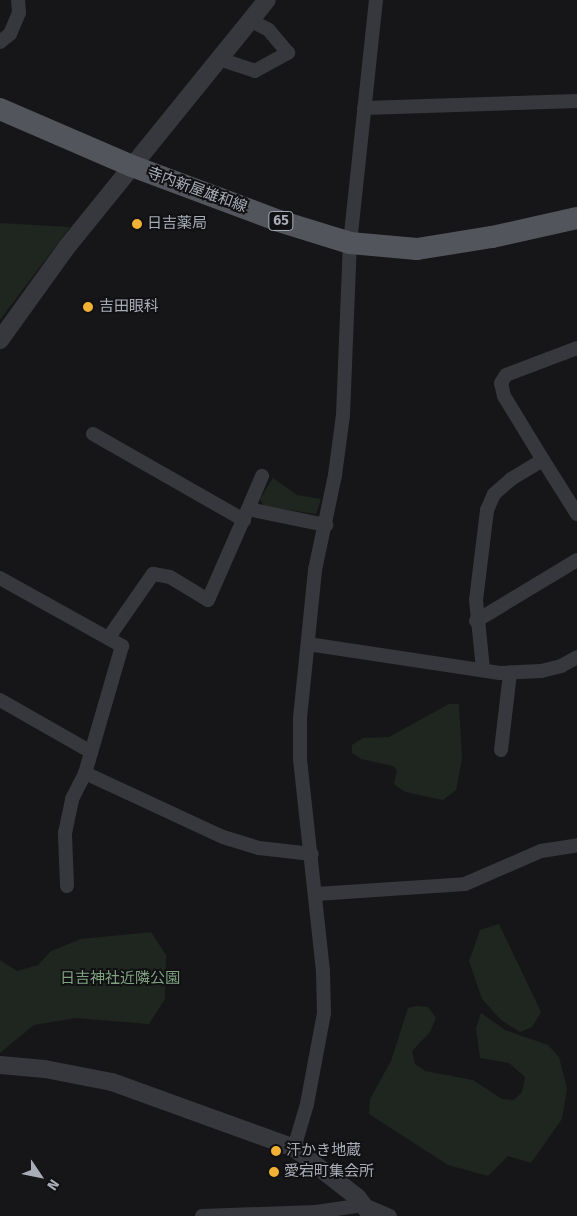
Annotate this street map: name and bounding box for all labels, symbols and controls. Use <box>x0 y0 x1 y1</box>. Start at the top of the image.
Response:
street label: 寺内新屋雄和線 <box>145 164 249 216</box>
road number: 65 <box>267 210 295 232</box>
place label: 日吉薬局 <box>147 215 207 233</box>
marker: 日吉薬局 <box>131 218 143 230</box>
place label: 吉田眼科 <box>99 298 159 316</box>
marker: 吉田眼科 <box>81 300 95 314</box>
park label: 日吉神社近隣公園 <box>60 970 180 988</box>
place label: 汗かき地蔵 <box>286 1142 361 1160</box>
marker: 汗かき地蔵 <box>270 1145 282 1157</box>
north arrow <box>15 1151 65 1201</box>
place label: 愛宕町集会所 <box>284 1163 374 1181</box>
marker: 愛宕町集会所 <box>268 1166 280 1178</box>
text: N <box>43 1176 63 1193</box>

